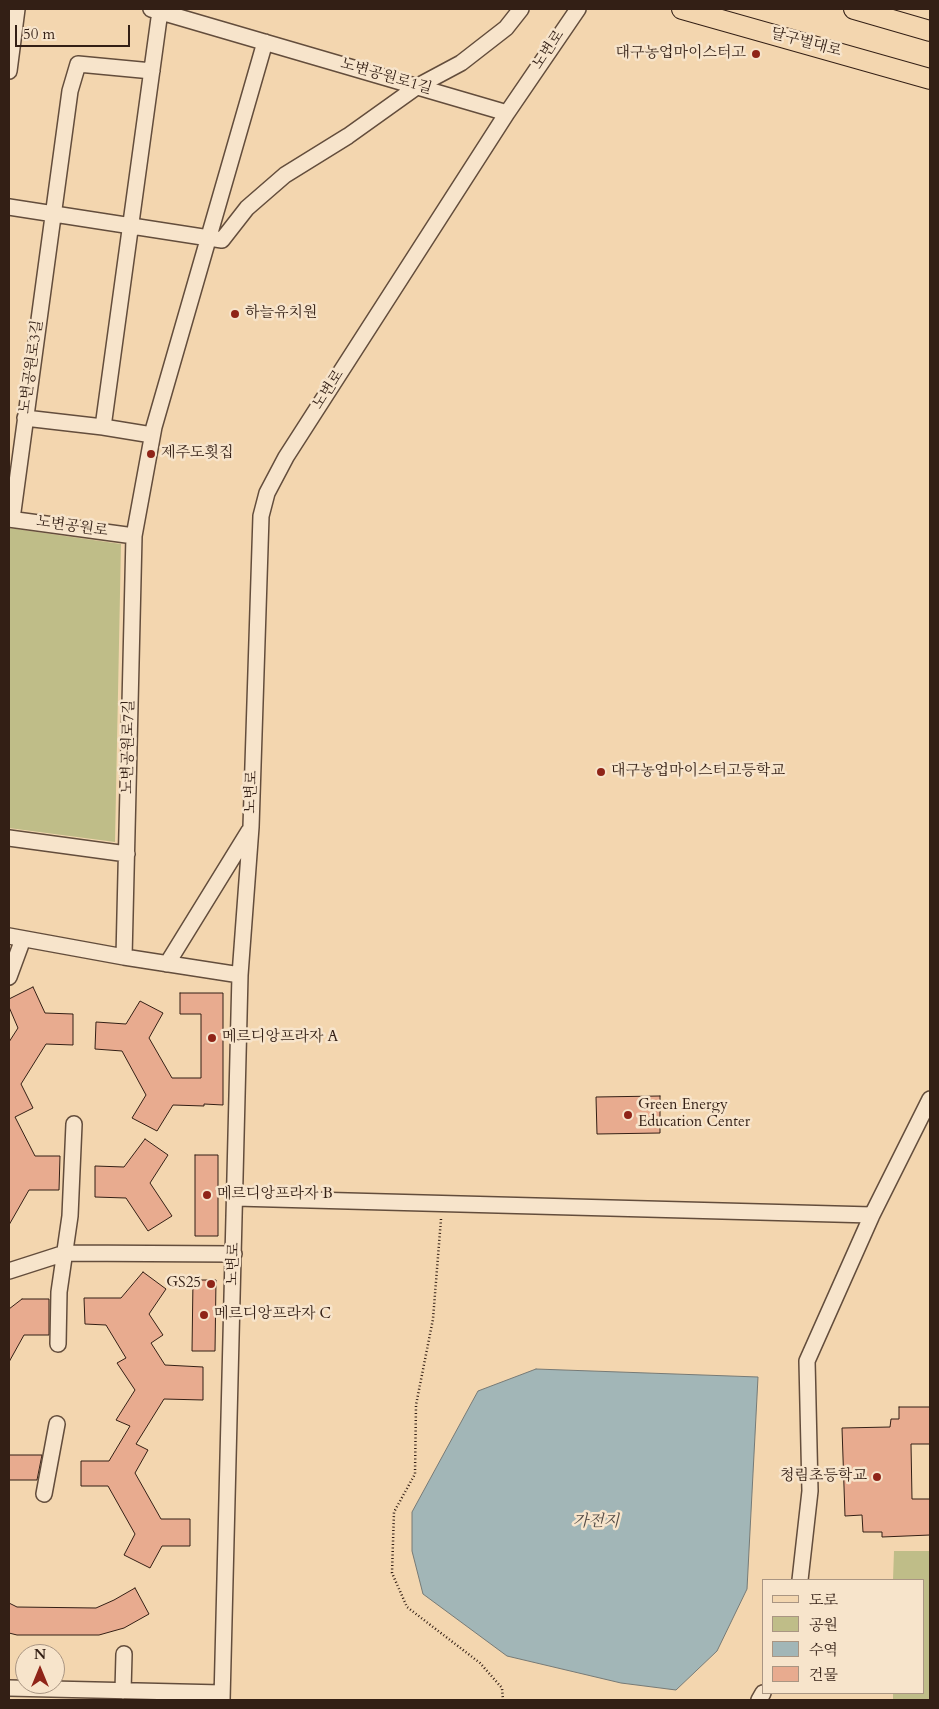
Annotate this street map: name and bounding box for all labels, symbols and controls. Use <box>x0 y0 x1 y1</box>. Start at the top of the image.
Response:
scale bar <box>18 15 132 47</box>
text: 50 m <box>23 24 55 44</box>
street label: 달구벌대로 <box>769 25 843 61</box>
street label: 노변로 <box>529 27 569 73</box>
place label: 대구농업마이스터고 <box>616 45 746 63</box>
marker: 대구농업마이스터고 <box>750 48 762 60</box>
street label: 노변공원로1길 <box>338 55 434 99</box>
place label: 하늘유치원 <box>245 305 317 323</box>
marker: 하늘유치원 <box>229 308 241 320</box>
street label: 노변공원로3길 <box>17 319 47 415</box>
street label: 노변로 <box>310 367 348 413</box>
place label: 제주도횟집 <box>161 445 233 463</box>
marker: 제주도횟집 <box>145 448 157 460</box>
street label: 노변공원로 <box>35 513 109 541</box>
street label: 노변공원로7길 <box>119 700 139 794</box>
place label: 대구농업마이스터고등학교 <box>611 763 785 781</box>
marker: 대구농업마이스터고등학교 <box>595 766 607 778</box>
street label: 노변로 <box>242 770 262 814</box>
place label: 메르디앙프라자 A <box>222 1029 338 1047</box>
marker: 메르디앙프라자 A <box>206 1032 218 1044</box>
place label: Green Energy Education Center <box>638 1097 750 1132</box>
marker: Green Energy Education Center <box>622 1109 634 1121</box>
place label: 메르디앙프라자 B <box>217 1186 333 1204</box>
marker: 메르디앙프라자 B <box>201 1189 213 1201</box>
street label: 노변로 <box>224 1242 244 1286</box>
place label: GS25 <box>166 1275 201 1293</box>
marker: GS25 <box>205 1278 217 1290</box>
place label: 메르디앙프라자 C <box>214 1306 331 1324</box>
marker: 메르디앙프라자 C <box>198 1309 210 1321</box>
place label: 청림초등학교 <box>780 1468 867 1486</box>
marker: 청림초등학교 <box>871 1471 883 1483</box>
water label: 가전지 <box>573 1512 619 1532</box>
legend <box>762 1579 924 1694</box>
text: 도로 <box>809 1590 838 1610</box>
text: 공원 <box>809 1615 838 1635</box>
text: 수역 <box>809 1640 838 1660</box>
north arrow <box>15 1644 65 1694</box>
text: N <box>34 1645 46 1664</box>
text: 건물 <box>809 1665 838 1685</box>

